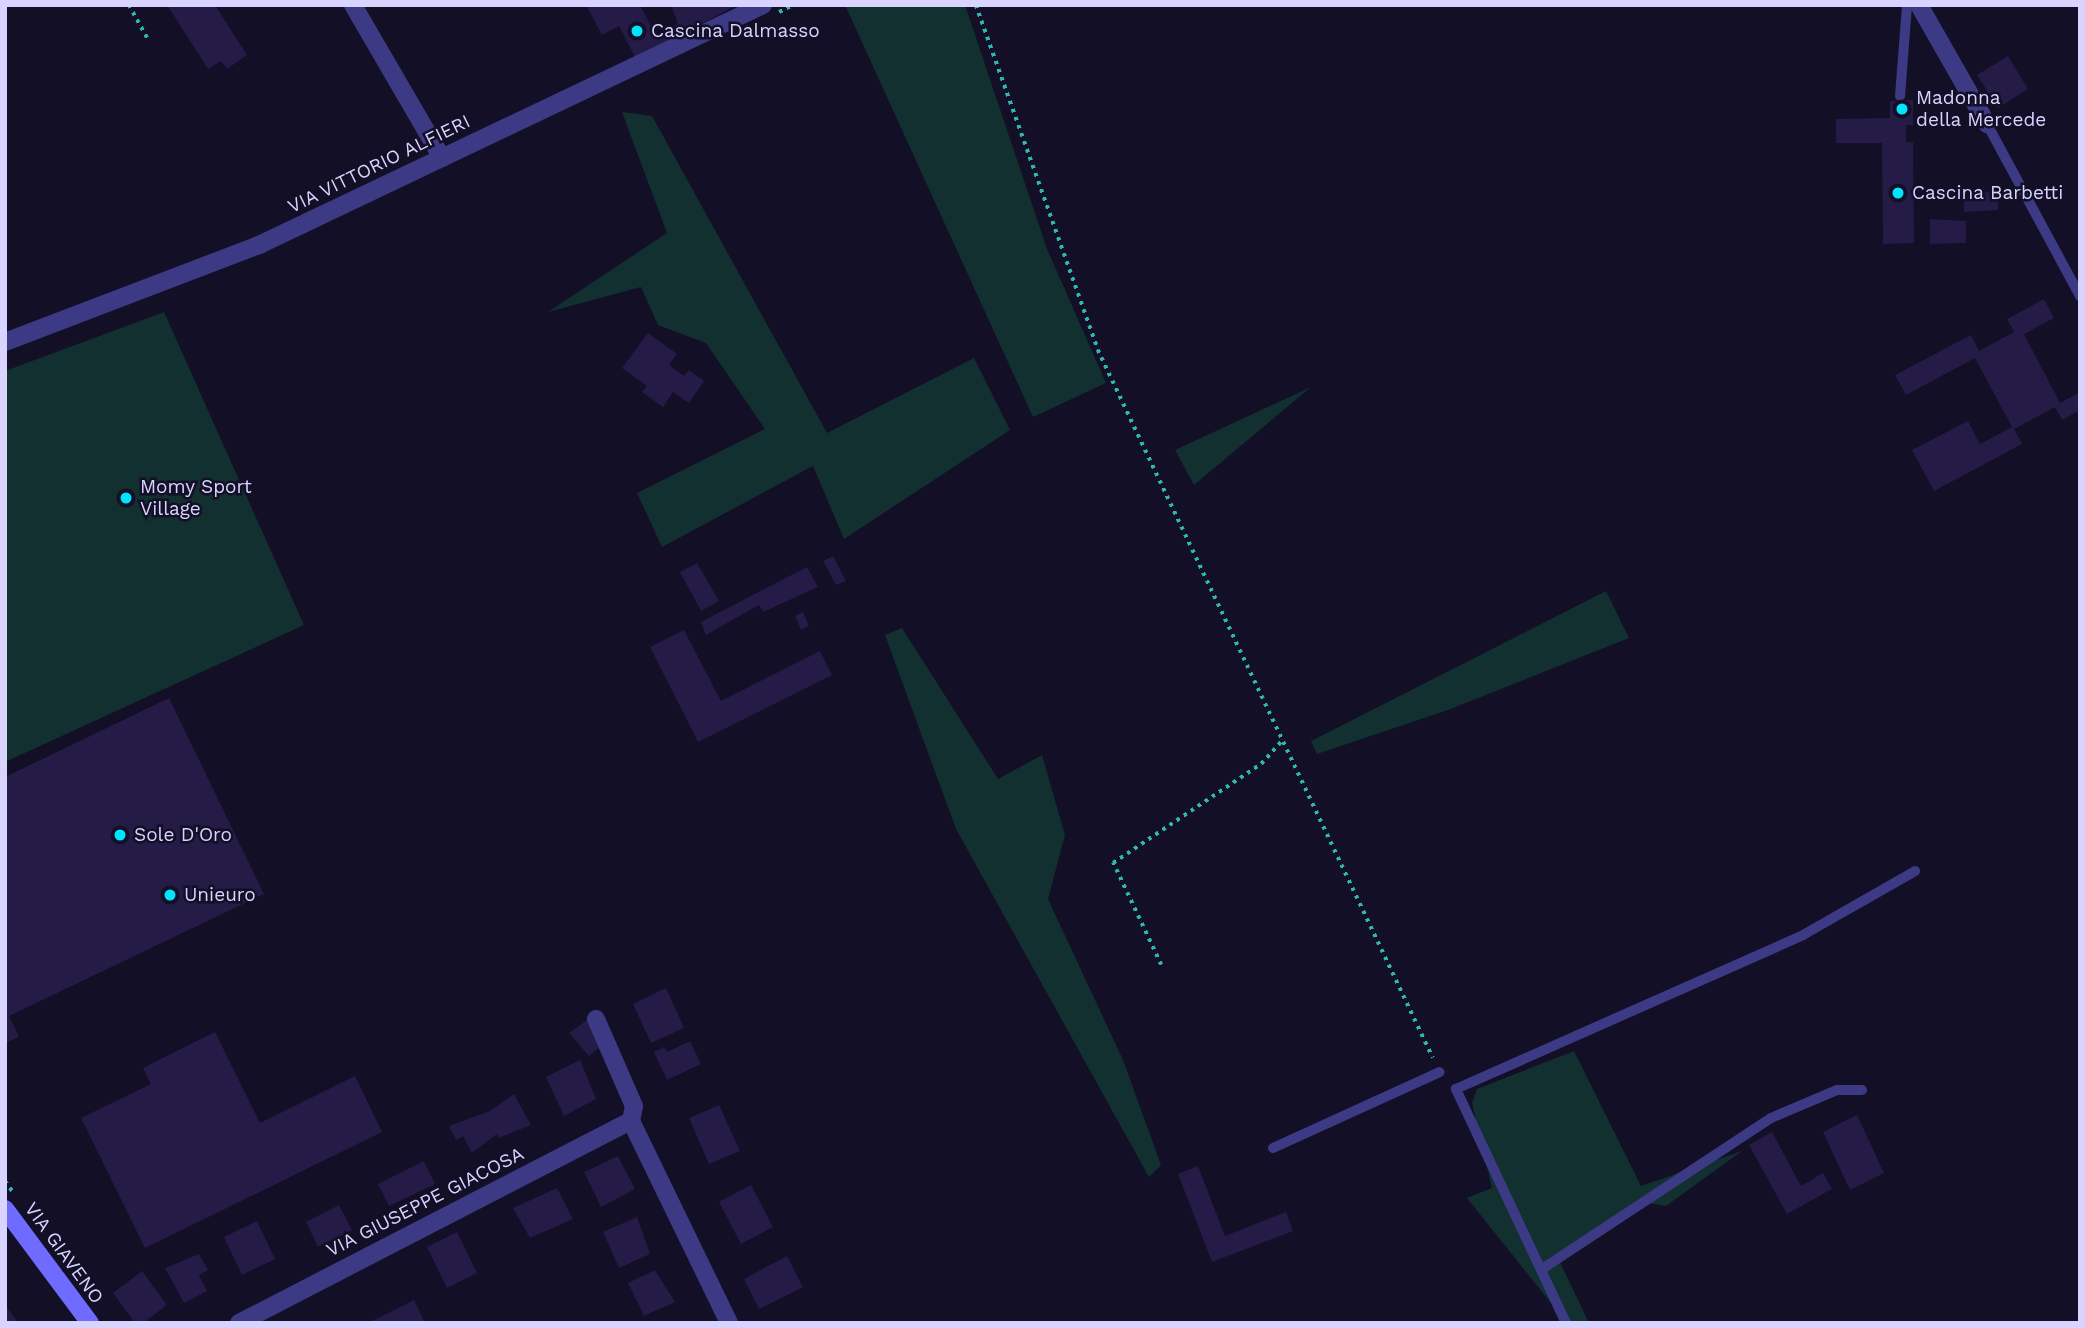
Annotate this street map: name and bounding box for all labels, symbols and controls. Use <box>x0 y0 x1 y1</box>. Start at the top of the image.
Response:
place label: Cascina Dalmasso <box>651 20 820 42</box>
marker: Cascina Dalmasso <box>629 23 645 39</box>
place label: Madonna della Mercede <box>1916 87 2047 131</box>
marker: Madonna della Mercede <box>1894 101 1910 117</box>
street label: VIA VITTORIO ALFIERI <box>283 109 475 219</box>
place label: Cascina Barbetti <box>1912 182 2064 204</box>
marker: Cascina Barbetti <box>1890 185 1906 201</box>
place label: Momy Sport Village <box>140 476 252 520</box>
marker: Momy Sport Village <box>118 490 134 506</box>
place label: Sole D'Oro <box>134 824 232 846</box>
marker: Sole D'Oro <box>112 827 128 843</box>
place label: Unieuro <box>184 884 256 906</box>
marker: Unieuro <box>162 887 178 903</box>
street label: VIA GIUSEPPE GIACOSA <box>322 1142 528 1262</box>
street label: VIA GIAVENO <box>19 1198 109 1308</box>

